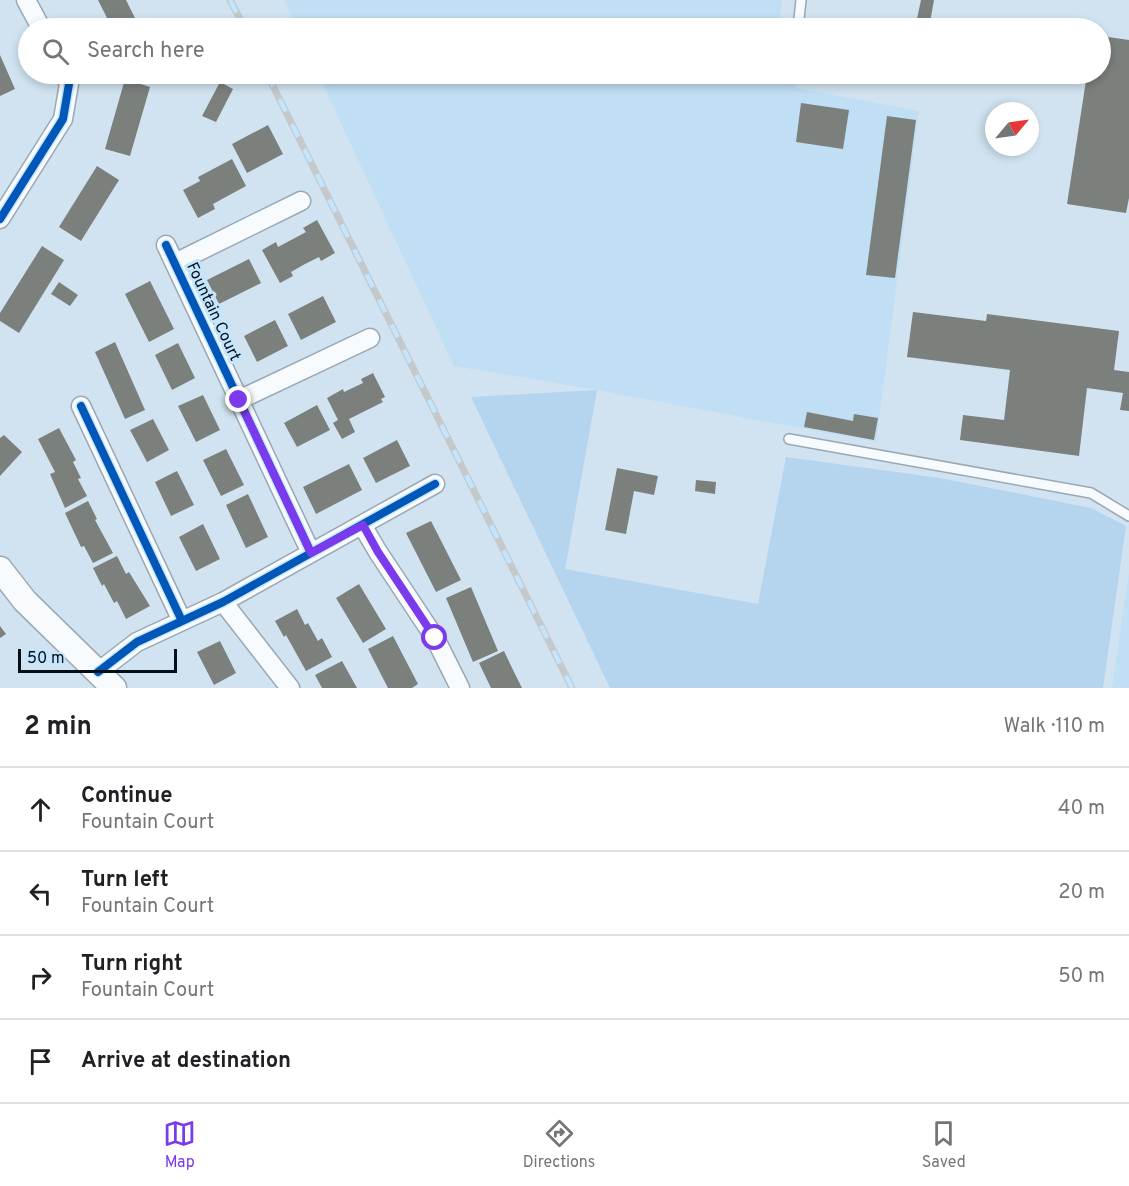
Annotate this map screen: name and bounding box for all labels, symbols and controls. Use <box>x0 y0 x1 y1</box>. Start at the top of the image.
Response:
search box <box>18 18 1111 84</box>
icon: search <box>39 35 72 68</box>
text: Search here <box>87 38 205 65</box>
north arrow <box>985 102 1039 156</box>
street label: Fountain Court <box>181 259 245 365</box>
route end <box>225 386 251 412</box>
route start <box>421 624 447 650</box>
scale bar <box>18 646 177 674</box>
text: 50 m <box>27 649 65 669</box>
text: 2 min <box>24 711 92 744</box>
text: Walk · 110 m <box>1004 714 1105 740</box>
text: Continue <box>81 783 172 810</box>
icon: ahead <box>24 793 57 826</box>
text: 40 m <box>1058 796 1105 822</box>
text: Fountain Court <box>81 810 214 836</box>
text: Turn left <box>81 867 169 894</box>
icon: left <box>24 877 57 910</box>
text: 20 m <box>1058 880 1105 906</box>
text: Fountain Court <box>81 894 214 920</box>
text: Turn right <box>81 951 183 978</box>
icon: right <box>24 961 57 994</box>
text: 50 m <box>1058 964 1105 990</box>
text: Fountain Court <box>81 978 214 1004</box>
icon: arrive <box>24 1045 57 1078</box>
text: Arrive at destination <box>81 1048 291 1075</box>
tab: Map <box>163 1117 196 1173</box>
tab: Directions <box>523 1117 595 1173</box>
tab: Saved <box>922 1117 966 1173</box>

